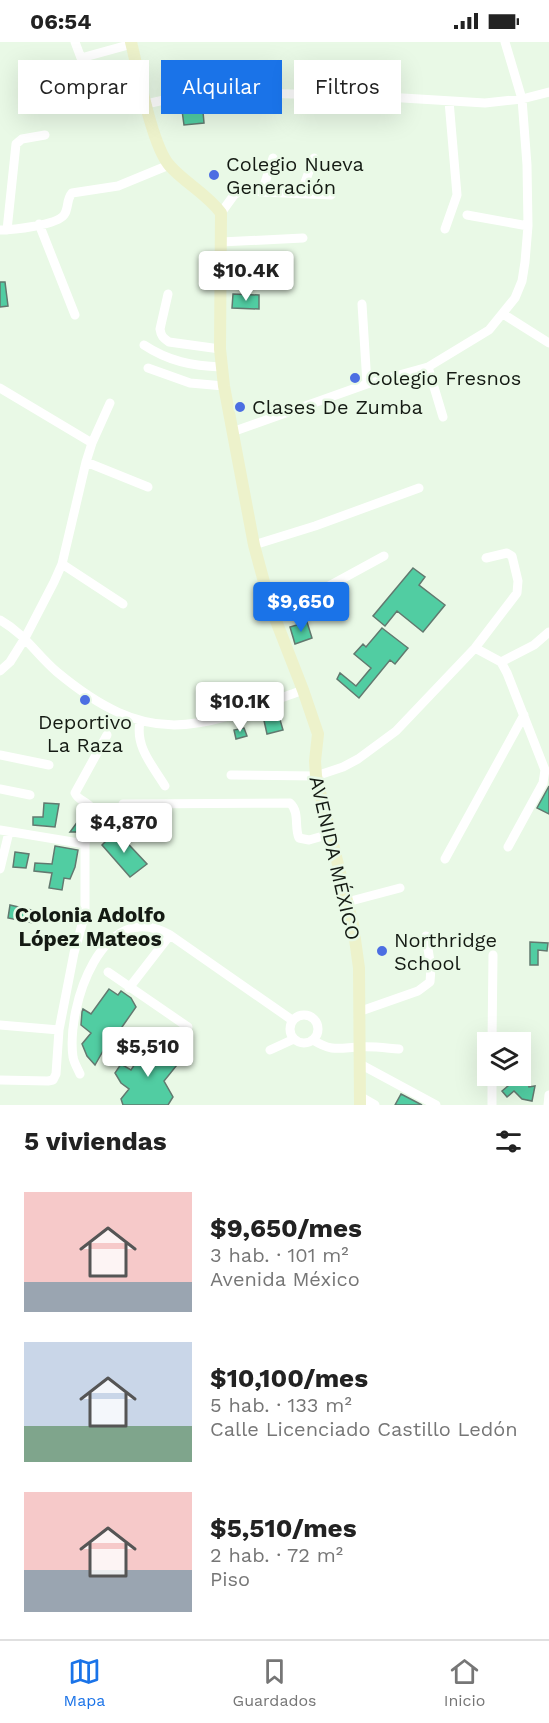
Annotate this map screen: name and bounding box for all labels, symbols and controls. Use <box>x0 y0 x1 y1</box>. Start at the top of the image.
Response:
text: 06:54 <box>30 9 91 34</box>
chip: Comprar <box>18 60 149 114</box>
chip: Alquilar <box>161 60 282 114</box>
chip: Filtros <box>294 60 401 114</box>
place label: Colegio Nueva Generación <box>226 152 364 199</box>
marker: Colegio Nueva Generación <box>207 168 221 182</box>
pin: $10.4K <box>197 251 295 302</box>
text: $10.4K <box>213 258 279 282</box>
place label: Colegio Fresnos <box>367 366 521 390</box>
marker: Colegio Fresnos <box>348 371 362 385</box>
place label: Clases De Zumba <box>252 395 423 419</box>
marker: Clases De Zumba <box>233 400 247 414</box>
pin: $9,650 <box>252 582 350 633</box>
text: $9,650 <box>267 589 335 613</box>
pin: $10.1K <box>191 682 289 733</box>
text: $10.1K <box>210 689 270 713</box>
marker: Deportivo La Raza <box>78 693 92 707</box>
place label: Deportivo La Raza <box>38 710 132 757</box>
street label: AVENIDA MÉXICO <box>304 773 366 943</box>
pin: $4,870 <box>75 803 173 854</box>
text: $4,870 <box>90 810 158 834</box>
district label: Colonia Adolfo López Mateos <box>15 902 165 951</box>
place label: Northridge School <box>394 928 497 975</box>
marker: Northridge School <box>375 944 389 958</box>
pin: $5,510 <box>99 1027 197 1078</box>
map controls <box>477 1032 531 1086</box>
button: layers <box>477 1032 531 1086</box>
text: $5,510 <box>116 1034 180 1058</box>
icon: filters <box>492 1125 525 1158</box>
text: 5 viviendas <box>24 1126 167 1156</box>
text: $9,650/mes <box>210 1213 362 1243</box>
icon: home <box>72 1216 144 1288</box>
text: 3 hab. · 101 m² <box>210 1243 349 1267</box>
text: Avenida México <box>210 1267 360 1291</box>
text: $10,100/mes <box>210 1363 368 1393</box>
icon: home <box>72 1366 144 1438</box>
text: 5 hab. · 133 m² <box>210 1393 352 1417</box>
text: Calle Licenciado Castillo Ledón <box>210 1417 518 1441</box>
text: $5,510/mes <box>210 1513 357 1543</box>
icon: home <box>72 1516 144 1588</box>
text: 2 hab. · 72 m² <box>210 1543 343 1567</box>
text: Piso <box>210 1567 250 1591</box>
tab: Mapa <box>64 1655 105 1710</box>
tab: Guardados <box>233 1655 317 1710</box>
tab: Inicio <box>444 1655 485 1710</box>

